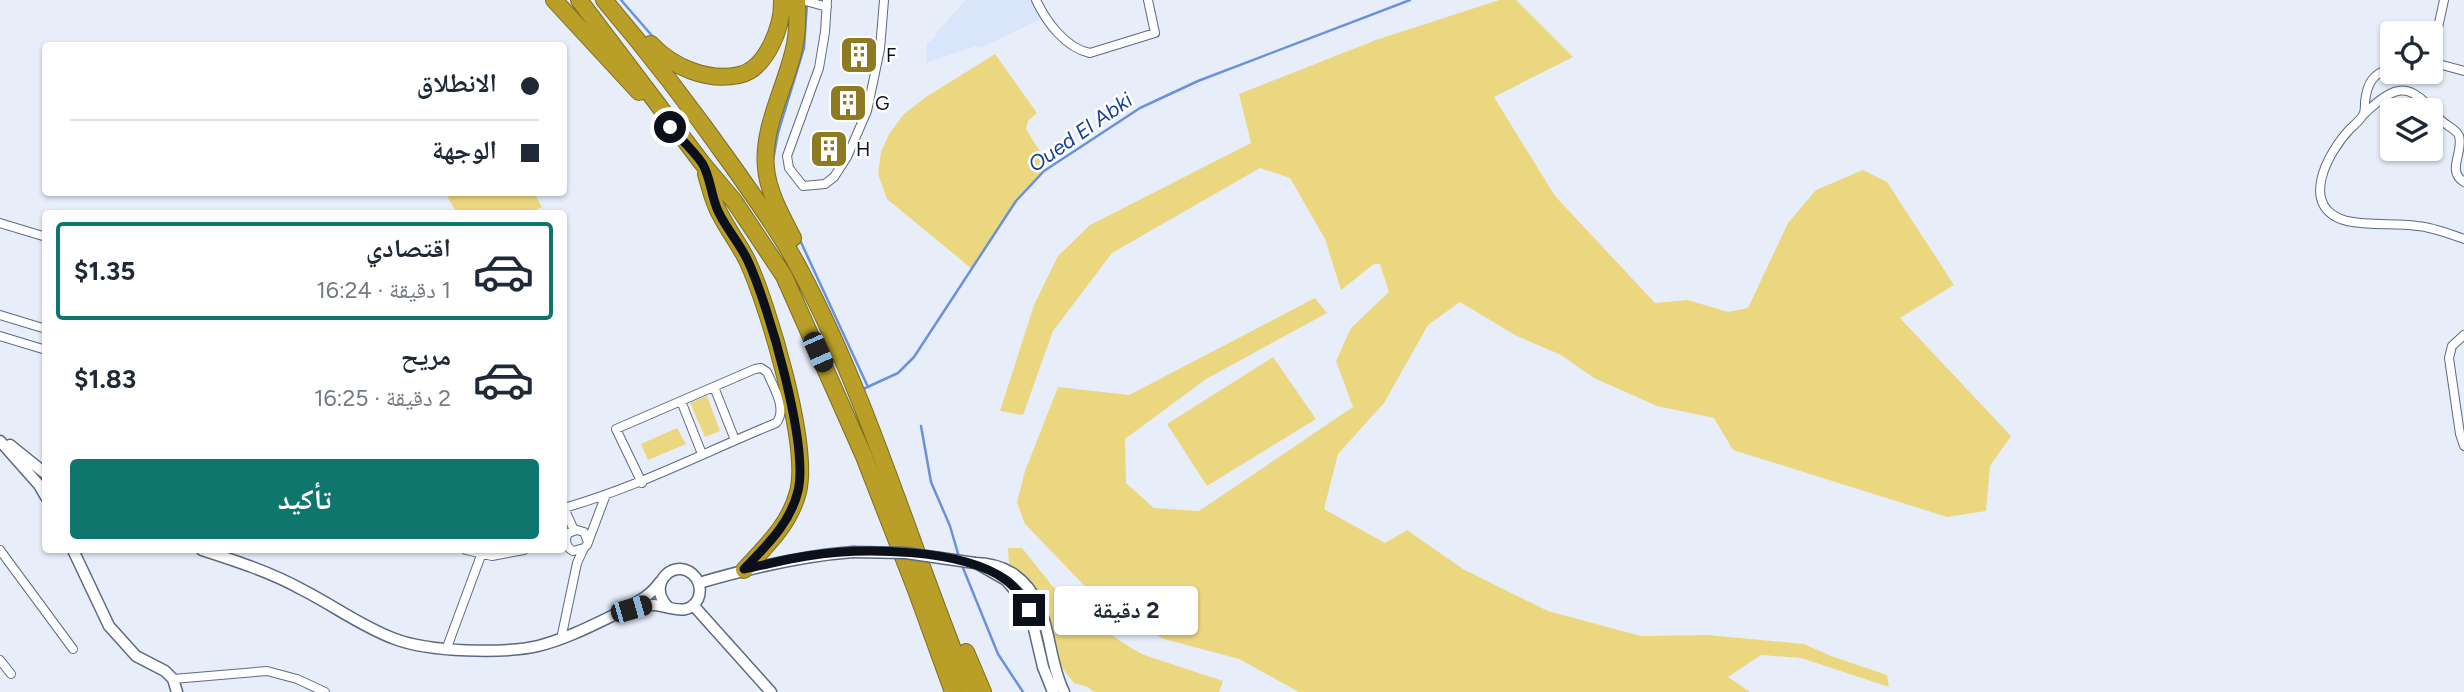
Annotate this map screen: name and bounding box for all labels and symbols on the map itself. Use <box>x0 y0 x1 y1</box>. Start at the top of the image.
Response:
building icon: F <box>838 34 880 76</box>
place label: F <box>886 44 896 67</box>
building icon: G <box>827 82 869 124</box>
water label: Oued El Abki <box>1023 87 1137 177</box>
place label: G <box>875 92 889 115</box>
route start <box>654 111 686 143</box>
building icon: H <box>808 128 850 170</box>
place label: H <box>856 138 870 161</box>
car <box>800 329 837 375</box>
callout: 2 دقيقة <box>1054 586 1197 634</box>
car <box>608 593 655 625</box>
route end <box>1013 594 1045 626</box>

